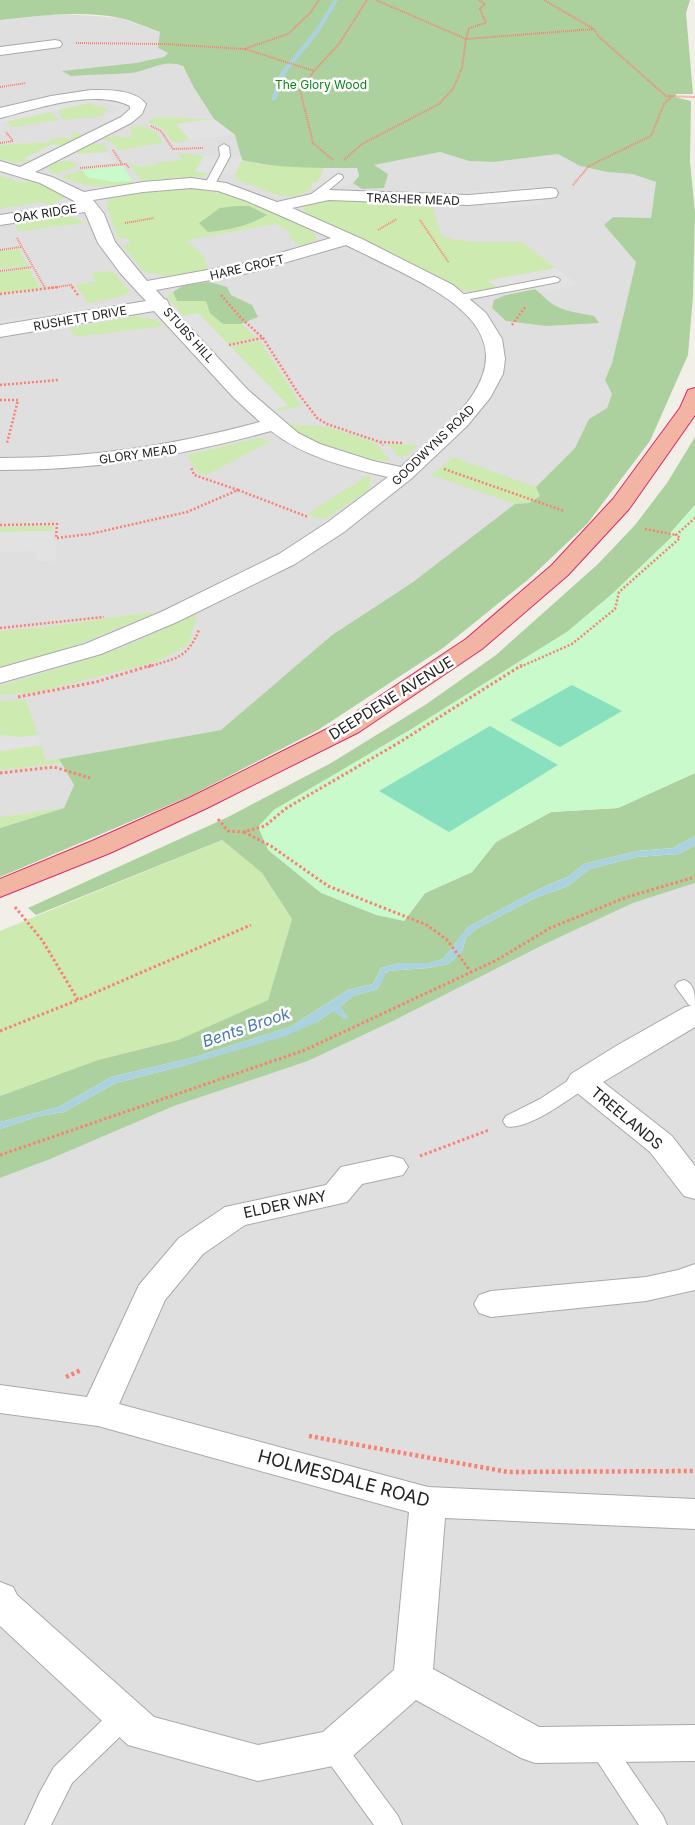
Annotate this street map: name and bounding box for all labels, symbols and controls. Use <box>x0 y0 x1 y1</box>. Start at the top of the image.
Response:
park label: The Glory Wood <box>275 77 367 92</box>
street label: TRASHER MEAD <box>366 190 460 208</box>
street label: OAK RIDGE <box>12 201 78 225</box>
street label: HARE CROFT <box>208 251 286 283</box>
street label: RUSHETT DRIVE <box>32 302 128 334</box>
street label: STUBS HILL <box>160 304 218 366</box>
street label: GOODWYNS ROAD <box>388 402 478 488</box>
street label: GLORY MEAD <box>98 441 178 467</box>
street label: DEEPDENE AVENUE <box>325 652 457 744</box>
water label: Bents Brook <box>200 1003 293 1051</box>
street label: TREELANDS <box>587 1082 667 1154</box>
street label: ELDER WAY <box>242 1186 328 1222</box>
street label: HOLMESDALE ROAD <box>256 1445 432 1511</box>

